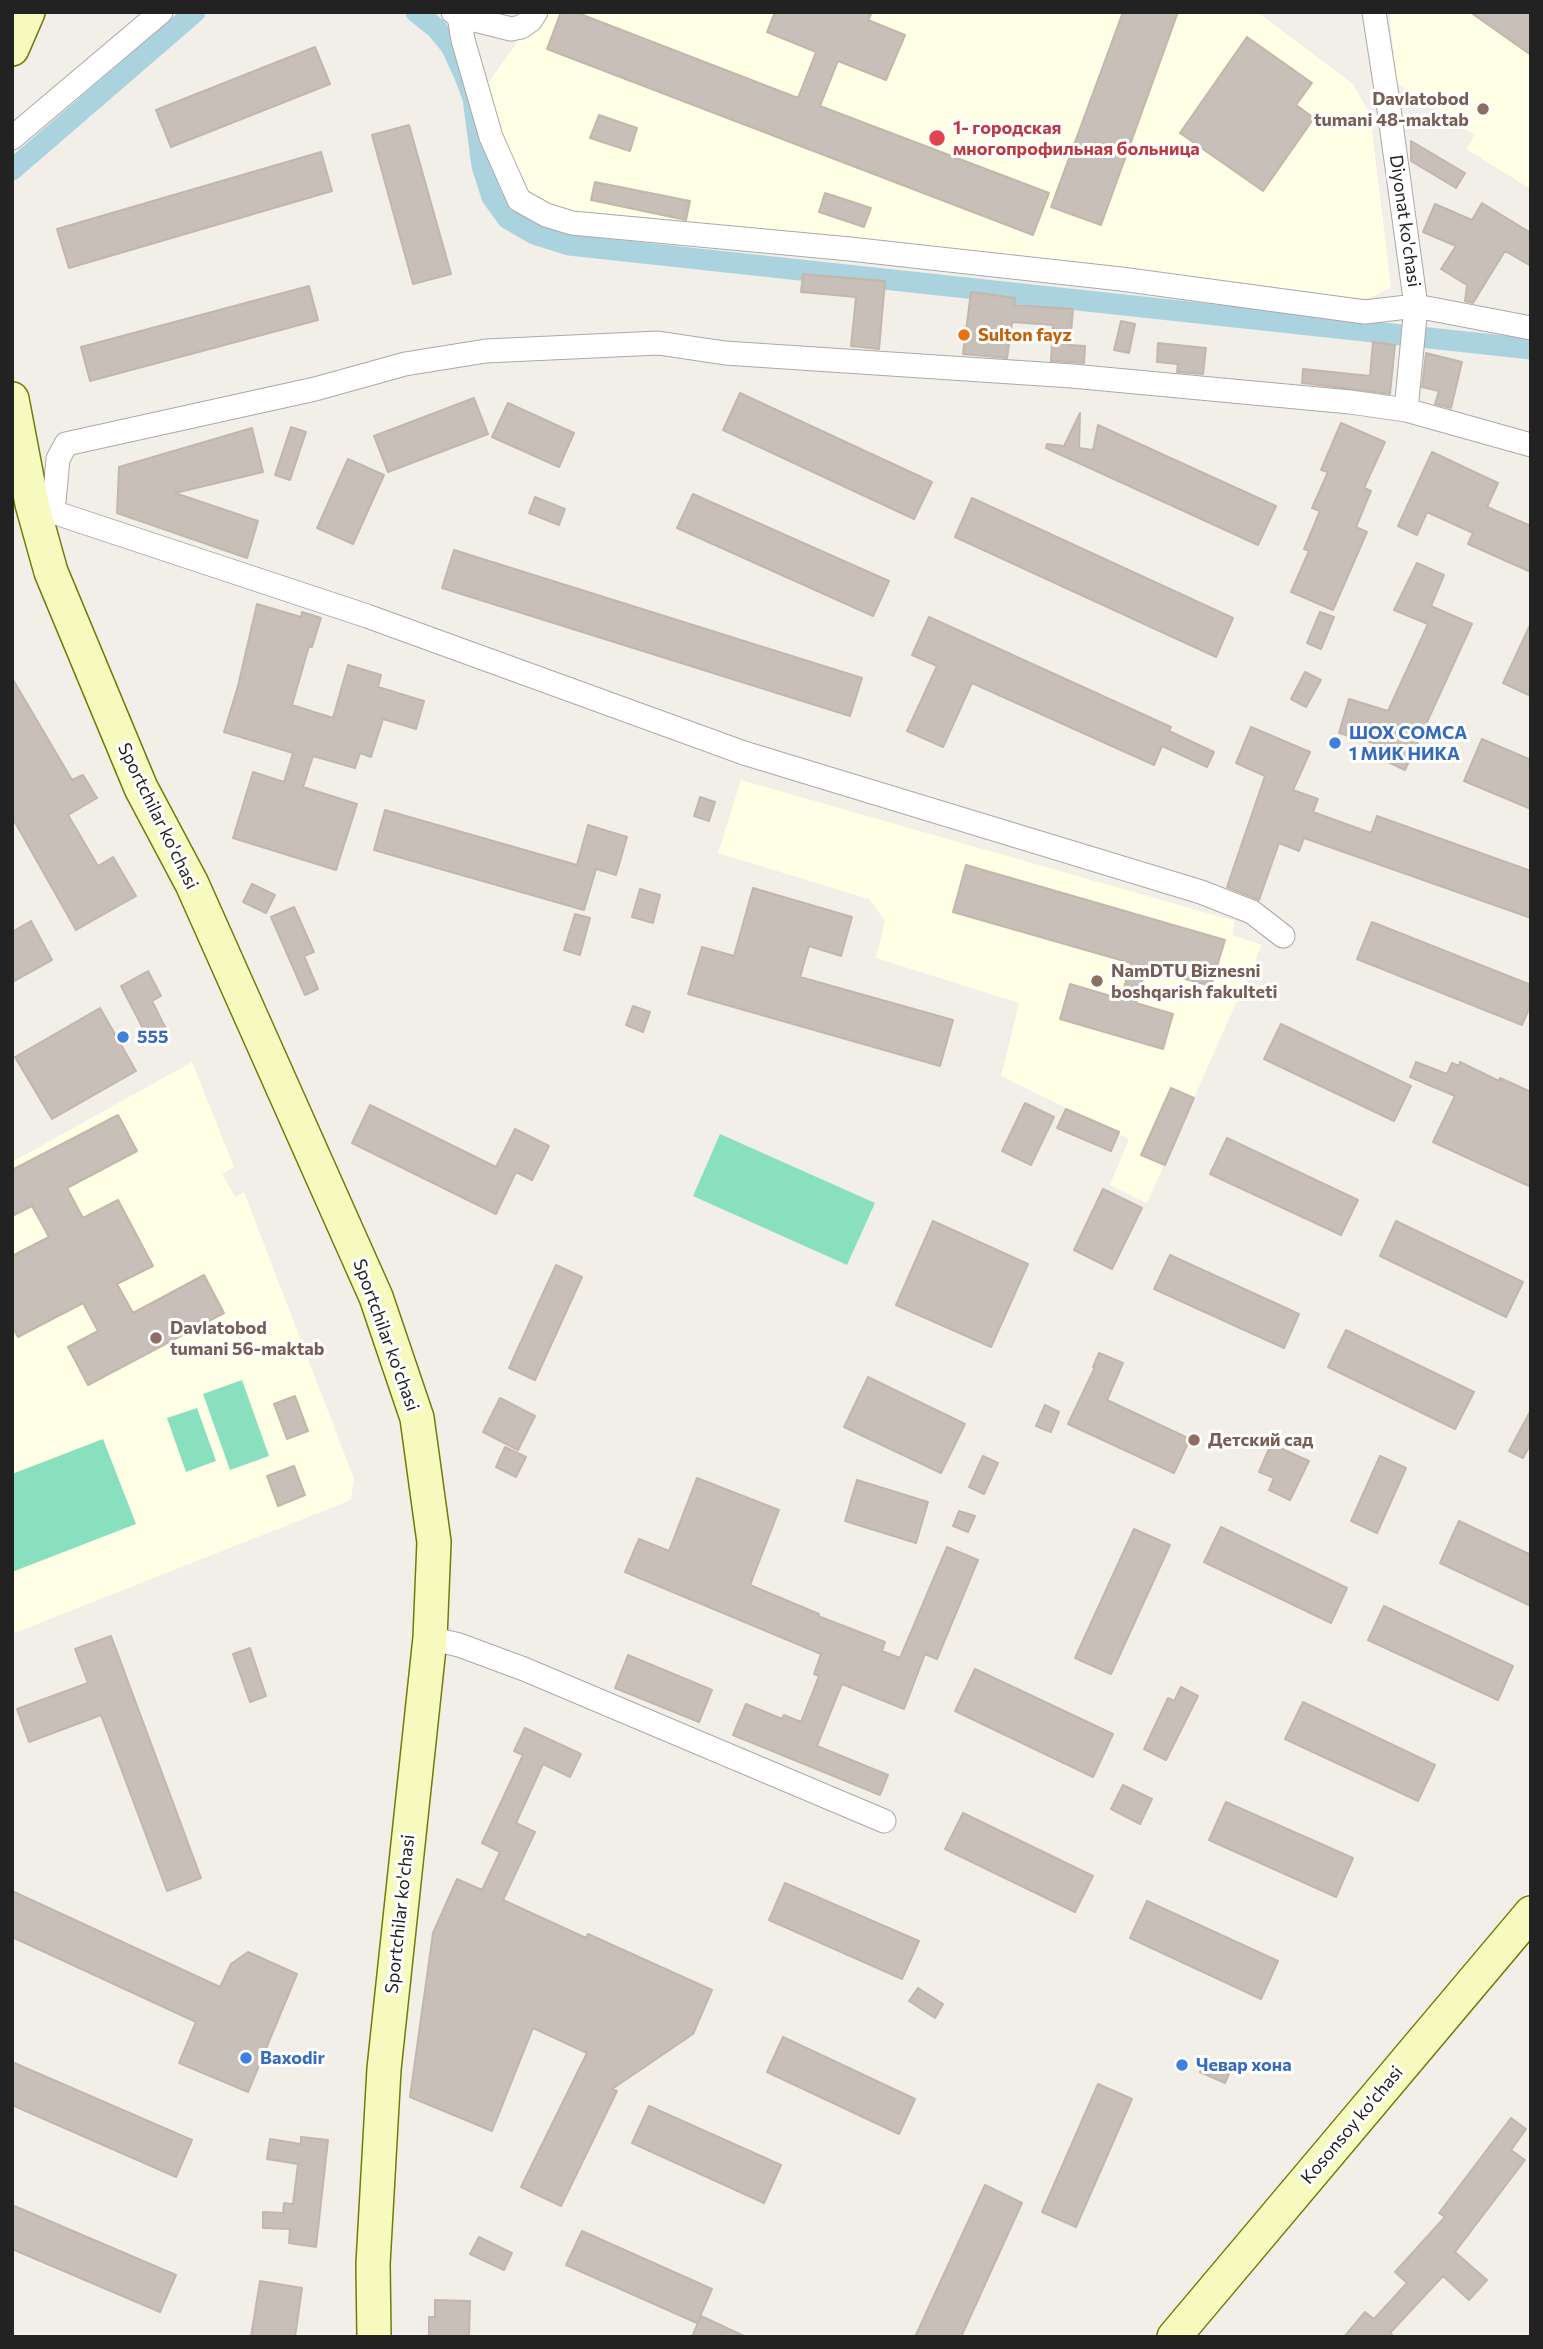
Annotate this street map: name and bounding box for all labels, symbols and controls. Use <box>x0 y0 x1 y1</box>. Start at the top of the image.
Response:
place label: Davlatobod tumani 48-maktab <box>1314 88 1469 130</box>
marker: Davlatobod tumani 48-maktab <box>1475 101 1491 117</box>
place label: 1- городская многопрофильная больница <box>953 117 1200 160</box>
marker: 1- городская многопрофильная больница <box>927 128 947 148</box>
street label: Diyonat ko'chasi <box>1385 153 1425 289</box>
place label: Sulton fayz <box>978 324 1072 346</box>
marker: Sulton fayz <box>956 327 972 343</box>
place label: ШОХ СОМСА 1 МИК НИКА <box>1349 722 1467 764</box>
marker: ШОХ СОМСА 1 МИК НИКА <box>1327 735 1343 751</box>
street label: Sportchilar ko'chasi <box>113 739 203 893</box>
place label: NamDTU Biznesni boshqarish fakulteti <box>1111 960 1278 1002</box>
marker: NamDTU Biznesni boshqarish fakulteti <box>1089 973 1105 989</box>
place label: 555 <box>137 1026 168 1048</box>
marker: 555 <box>115 1029 131 1045</box>
street label: Sportchilar ko'chasi <box>348 1256 424 1414</box>
place label: Davlatobod tumani 56-maktab <box>170 1317 324 1360</box>
marker: Davlatobod tumani 56-maktab <box>148 1330 164 1346</box>
place label: Детский сад <box>1208 1429 1313 1451</box>
marker: Детский сад <box>1186 1432 1202 1448</box>
street label: Sportchilar ko'chasi <box>381 1833 419 1995</box>
place label: Baxodir <box>260 2047 325 2069</box>
marker: Baxodir <box>238 2050 254 2066</box>
place label: Чевар хона <box>1196 2054 1292 2076</box>
marker: Чевар хона <box>1174 2057 1190 2073</box>
street label: Kosonsoy ko’chasi <box>1296 2062 1408 2188</box>

